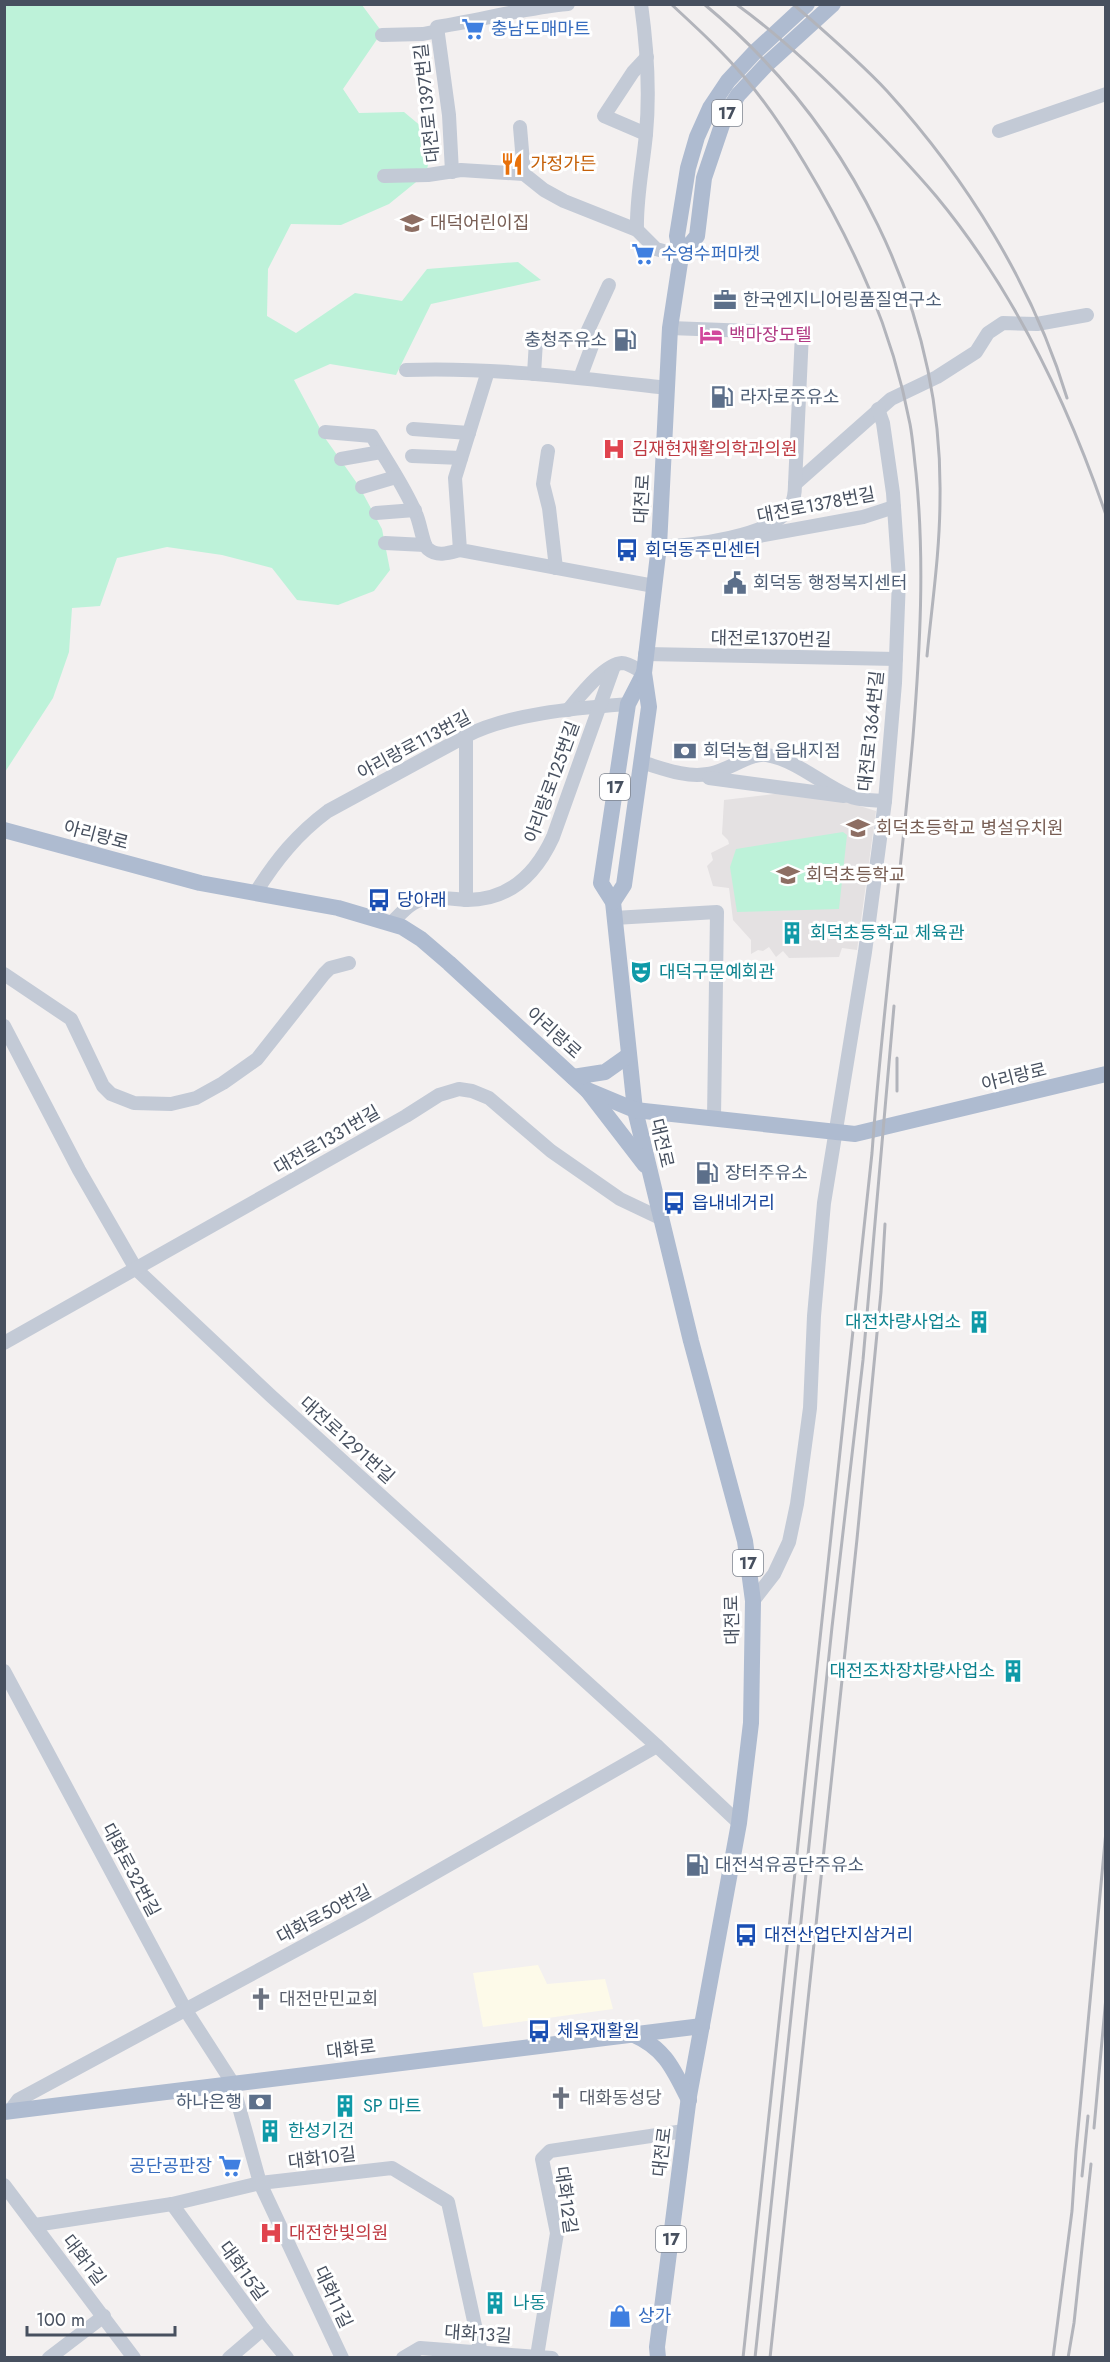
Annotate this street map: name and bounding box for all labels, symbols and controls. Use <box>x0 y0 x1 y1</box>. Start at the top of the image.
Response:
supermarket icon: 충남도매마트 <box>460 16 486 42</box>
place label: 충남도매마트 <box>491 16 590 42</box>
street label: 대전로1397번길 <box>408 42 446 164</box>
road number: 17 <box>712 100 742 126</box>
restaurant icon: 가정가든 <box>499 151 525 177</box>
place label: 가정가든 <box>530 151 596 177</box>
school or university icon: 대덕어린이집 <box>399 210 425 236</box>
place label: 대덕어린이집 <box>430 210 529 236</box>
supermarket icon: 수영수퍼마켓 <box>630 241 656 267</box>
place label: 수영수퍼마켓 <box>661 241 760 267</box>
office icon: 한국엔지니어링품질연구소 <box>712 287 738 313</box>
place label: 한국엔지니어링품질연구소 <box>743 287 942 313</box>
hotel icon: 백마장모텔 <box>698 322 724 348</box>
place label: 백마장모텔 <box>729 322 812 348</box>
place label: 충청주유소 <box>524 327 607 353</box>
fuel station icon: 충청주유소 <box>612 327 638 353</box>
fuel station icon: 라자로주유소 <box>709 384 735 410</box>
place label: 라자로주유소 <box>740 384 839 410</box>
hospital icon: 김재현재활의학과의원 <box>601 436 627 462</box>
place label: 김재현재활의학과의원 <box>632 436 798 462</box>
street label: 대전로 <box>628 474 656 524</box>
street label: 대전로1378번길 <box>755 481 877 529</box>
bus stop icon: 회덕동주민센터 <box>614 537 640 563</box>
place label: 회덕동주민센터 <box>645 537 761 563</box>
public building icon: 회덕동 행정복지센터 <box>722 570 748 596</box>
place label: 회덕동 행정복지센터 <box>753 570 907 596</box>
street label: 대전로1370번길 <box>710 625 832 653</box>
street label: 대전로1364번길 <box>852 669 890 793</box>
street label: 아리랑로113번길 <box>353 704 475 786</box>
street label: 아리랑로125번길 <box>518 717 586 847</box>
bank icon: 회덕농협 읍내지점 <box>672 738 698 764</box>
place label: 회덕농협 읍내지점 <box>703 738 841 764</box>
road number: 17 <box>600 774 630 800</box>
street label: 아리랑로 <box>61 814 131 856</box>
school or university icon: 회덕초등학교 병설유치원 <box>845 815 871 841</box>
place label: 회덕초등학교 병설유치원 <box>876 815 1064 841</box>
school or university icon: 회덕초등학교 <box>775 862 801 888</box>
place label: 회덕초등학교 <box>806 862 905 888</box>
bus stop icon: 당아래 <box>366 887 392 913</box>
place label: 당아래 <box>397 887 447 913</box>
building icon: 회덕초등학교 체육관 <box>779 920 805 946</box>
place label: 회덕초등학교 체육관 <box>810 920 965 946</box>
theatre icon: 대덕구문예회관 <box>628 959 654 985</box>
place label: 대덕구문예회관 <box>659 959 775 985</box>
street label: 아리랑로 <box>521 1001 587 1065</box>
street label: 아리랑로 <box>979 1056 1049 1098</box>
street label: 대전로1331번길 <box>269 1099 385 1181</box>
street label: 대전로 <box>644 1116 680 1170</box>
fuel station icon: 장터주유소 <box>694 1160 720 1186</box>
place label: 장터주유소 <box>725 1160 808 1186</box>
bus stop icon: 읍내네거리 <box>661 1190 687 1216</box>
place label: 읍내네거리 <box>692 1190 775 1216</box>
place label: 대전차량사업소 <box>845 1309 961 1335</box>
building icon: 대전차량사업소 <box>966 1309 992 1335</box>
street label: 대전로1291번길 <box>294 1390 400 1490</box>
road number: 17 <box>733 1550 763 1576</box>
street label: 대전로 <box>719 1595 745 1645</box>
place label: 대전조차장차량사업소 <box>829 1658 995 1684</box>
building icon: 대전조차장차량사업소 <box>1000 1658 1026 1684</box>
street label: 대화로32번길 <box>95 1818 167 1922</box>
fuel station icon: 대전석유공단주유소 <box>684 1852 710 1878</box>
place label: 대전석유공단주유소 <box>715 1852 864 1878</box>
street label: 대화로50번길 <box>272 1878 376 1950</box>
bus stop icon: 대전산업단지삼거리 <box>733 1922 759 1948</box>
place label: 대전산업단지삼거리 <box>764 1922 913 1948</box>
church icon: 대전만민교회 <box>248 1986 274 2012</box>
place label: 대전만민교회 <box>279 1986 378 2012</box>
bus stop icon: 체육재활원 <box>526 2018 552 2044</box>
place label: 체육재활원 <box>557 2018 640 2044</box>
street label: 대화로 <box>325 2033 377 2065</box>
church icon: 대화동성당 <box>548 2085 574 2111</box>
place label: 대화동성당 <box>579 2085 662 2111</box>
place label: 하나은행 <box>176 2089 242 2115</box>
bank icon: 하나은행 <box>247 2089 273 2115</box>
building icon: SP 마트 <box>332 2093 358 2119</box>
place label: SP 마트 <box>363 2093 421 2119</box>
building icon: 한성기건 <box>257 2118 283 2144</box>
place label: 한성기건 <box>288 2118 354 2144</box>
street label: 대전로 <box>646 2126 678 2178</box>
street label: 대화10길 <box>286 2141 358 2175</box>
place label: 공단공판장 <box>129 2153 212 2179</box>
supermarket icon: 공단공판장 <box>217 2153 243 2179</box>
street label: 대화12길 <box>548 2165 584 2235</box>
hospital icon: 대전한빛의원 <box>258 2220 284 2246</box>
place label: 대전한빛의원 <box>289 2220 388 2246</box>
road number: 17 <box>656 2226 686 2252</box>
street label: 대화1길 <box>56 2229 112 2291</box>
street label: 대화15길 <box>213 2236 273 2306</box>
street label: 대화11길 <box>307 2262 359 2332</box>
building icon: 나동 <box>482 2290 508 2316</box>
place label: 나동 <box>513 2290 546 2316</box>
scale bar <box>27 2299 176 2337</box>
shop icon: 상가 <box>607 2303 633 2329</box>
place label: 상가 <box>638 2303 672 2329</box>
text: 100 m <box>36 2307 85 2333</box>
street label: 대화13길 <box>443 2319 513 2349</box>

